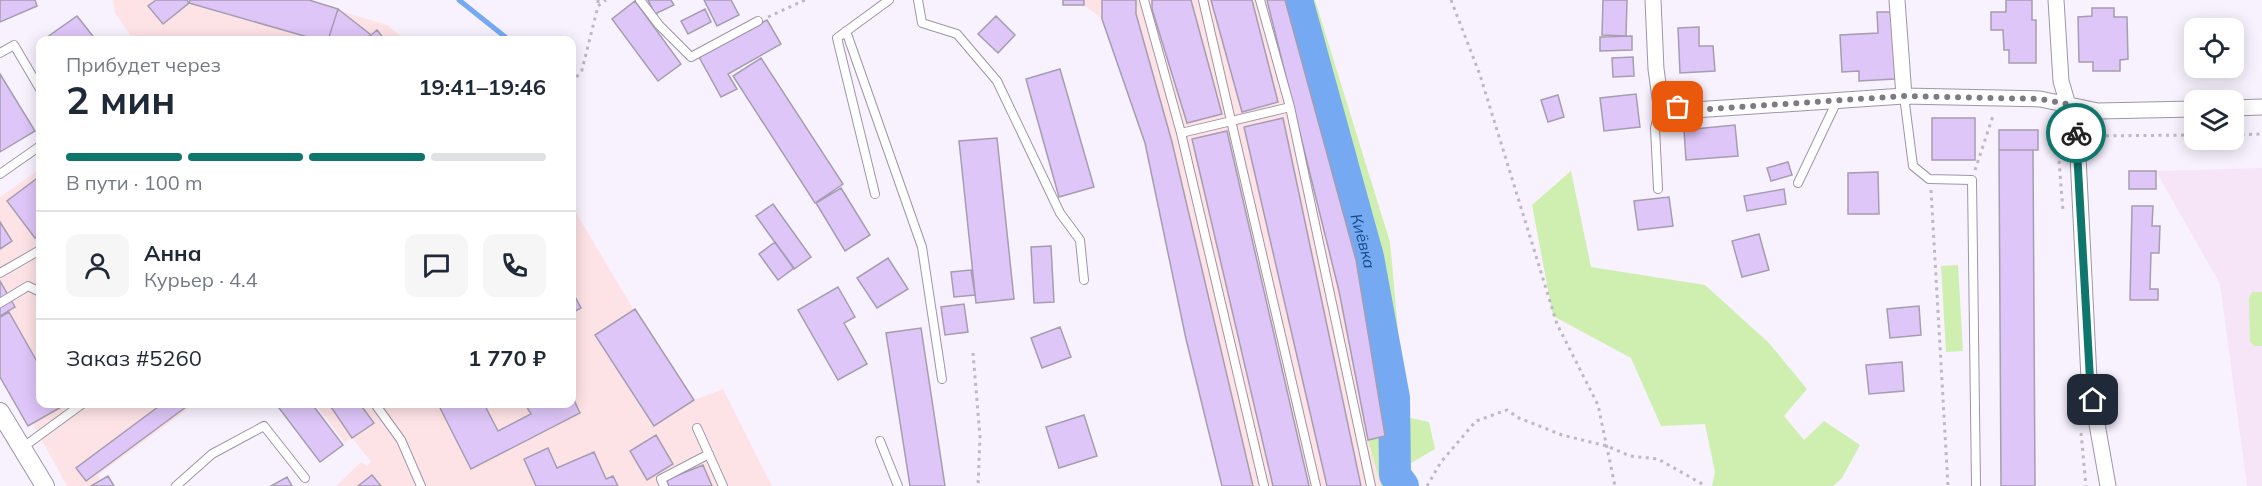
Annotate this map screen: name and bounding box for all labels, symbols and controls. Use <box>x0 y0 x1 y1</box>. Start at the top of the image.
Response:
map controls <box>2184 18 2244 150</box>
button: locate <box>2184 18 2244 78</box>
text: Прибудет через <box>66 52 221 77</box>
text: 19:41–19:46 <box>418 73 546 101</box>
text: 2 мин <box>66 75 175 124</box>
pin <box>1652 81 1703 132</box>
icon: bag <box>1661 90 1694 123</box>
button: layers <box>2184 90 2244 150</box>
courier <box>2046 103 2106 163</box>
icon: bike <box>2060 117 2093 150</box>
text: В пути · 100 m <box>66 170 202 195</box>
water label: Киёвка <box>1346 211 1380 270</box>
button: person <box>66 234 129 297</box>
button: chat <box>405 234 468 297</box>
button: phone <box>483 234 546 297</box>
text: Анна <box>144 239 202 267</box>
text: Курьер · 4.4 <box>144 267 258 292</box>
text: Заказ #5260 <box>66 344 202 372</box>
text: 1 770 ₽ <box>468 344 546 372</box>
pin <box>2067 374 2118 425</box>
icon: home <box>2076 383 2109 416</box>

